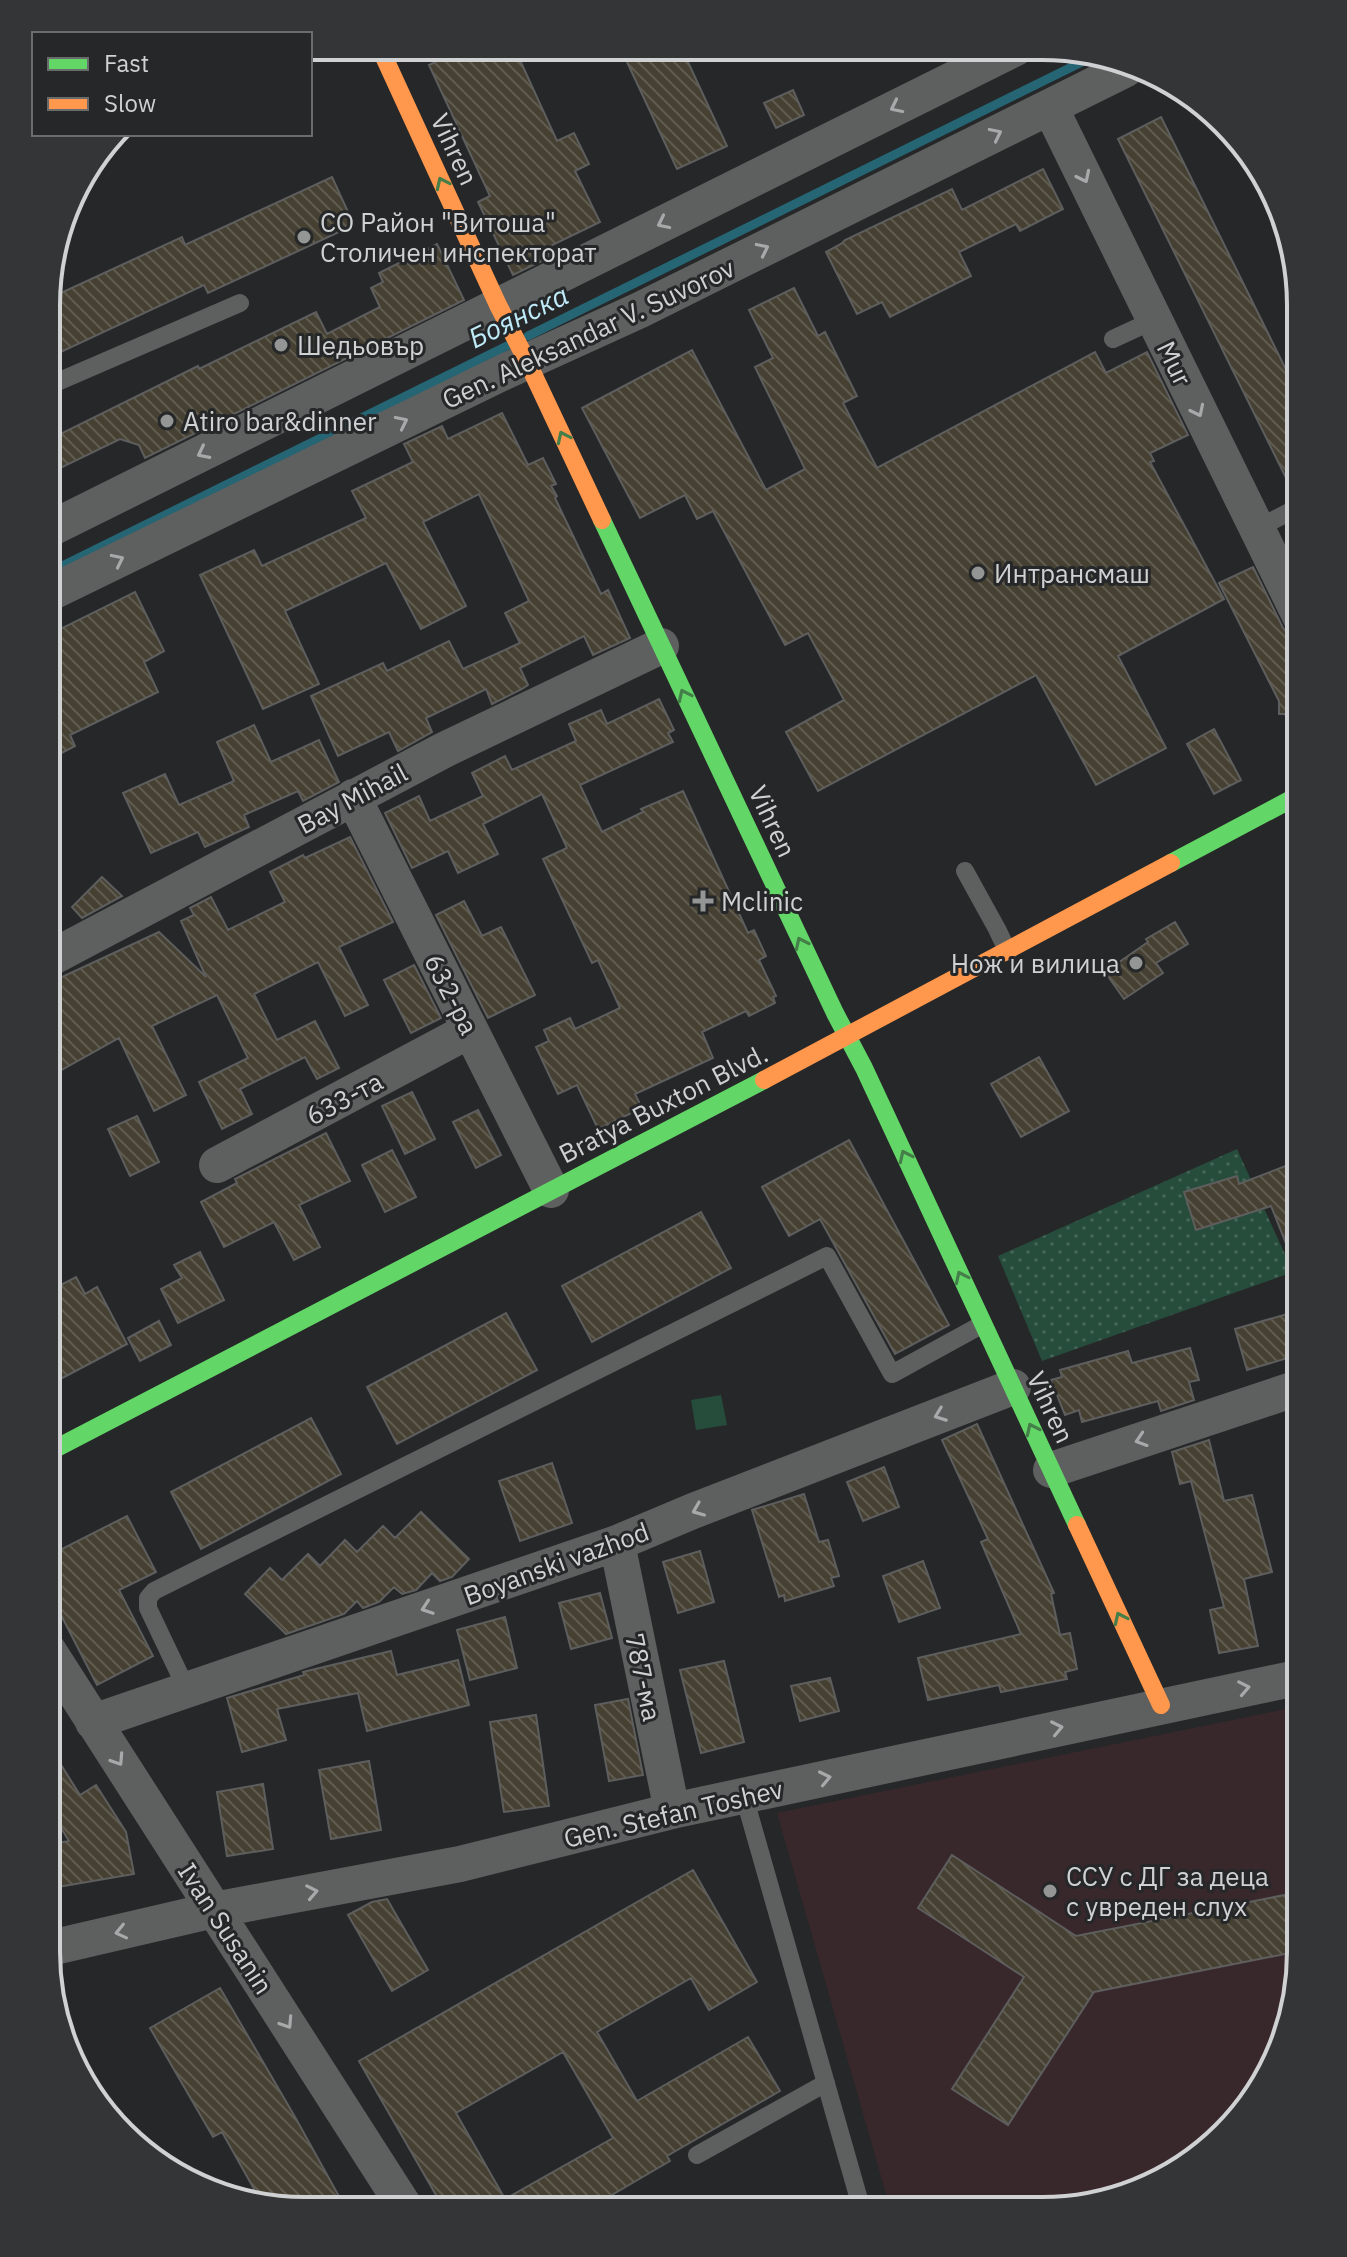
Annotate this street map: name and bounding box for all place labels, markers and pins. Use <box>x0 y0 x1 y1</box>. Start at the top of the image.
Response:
place label: СО Район "Витоша" Столичен инспекторат <box>320 205 597 269</box>
marker: СО Район "Витоша" Столичен инспекторат <box>295 228 313 246</box>
place label: Шедьовър <box>297 328 424 362</box>
marker: Шедьовър <box>272 336 290 354</box>
place label: Atiro bar&dinner <box>183 404 377 438</box>
marker: Atiro bar&dinner <box>158 412 176 430</box>
place label: Интрансмаш <box>994 556 1150 590</box>
marker: Интрансмаш <box>969 564 987 582</box>
place label: Mclinic <box>721 884 803 918</box>
marker: Mclinic <box>692 890 714 912</box>
place label: Нож и вилица <box>951 946 1120 980</box>
marker: Нож и вилица <box>1127 954 1145 972</box>
place label: ССУ с ДГ за деца с увреден слух <box>1066 1859 1269 1923</box>
marker: ССУ с ДГ за деца с увреден слух <box>1041 1882 1059 1900</box>

